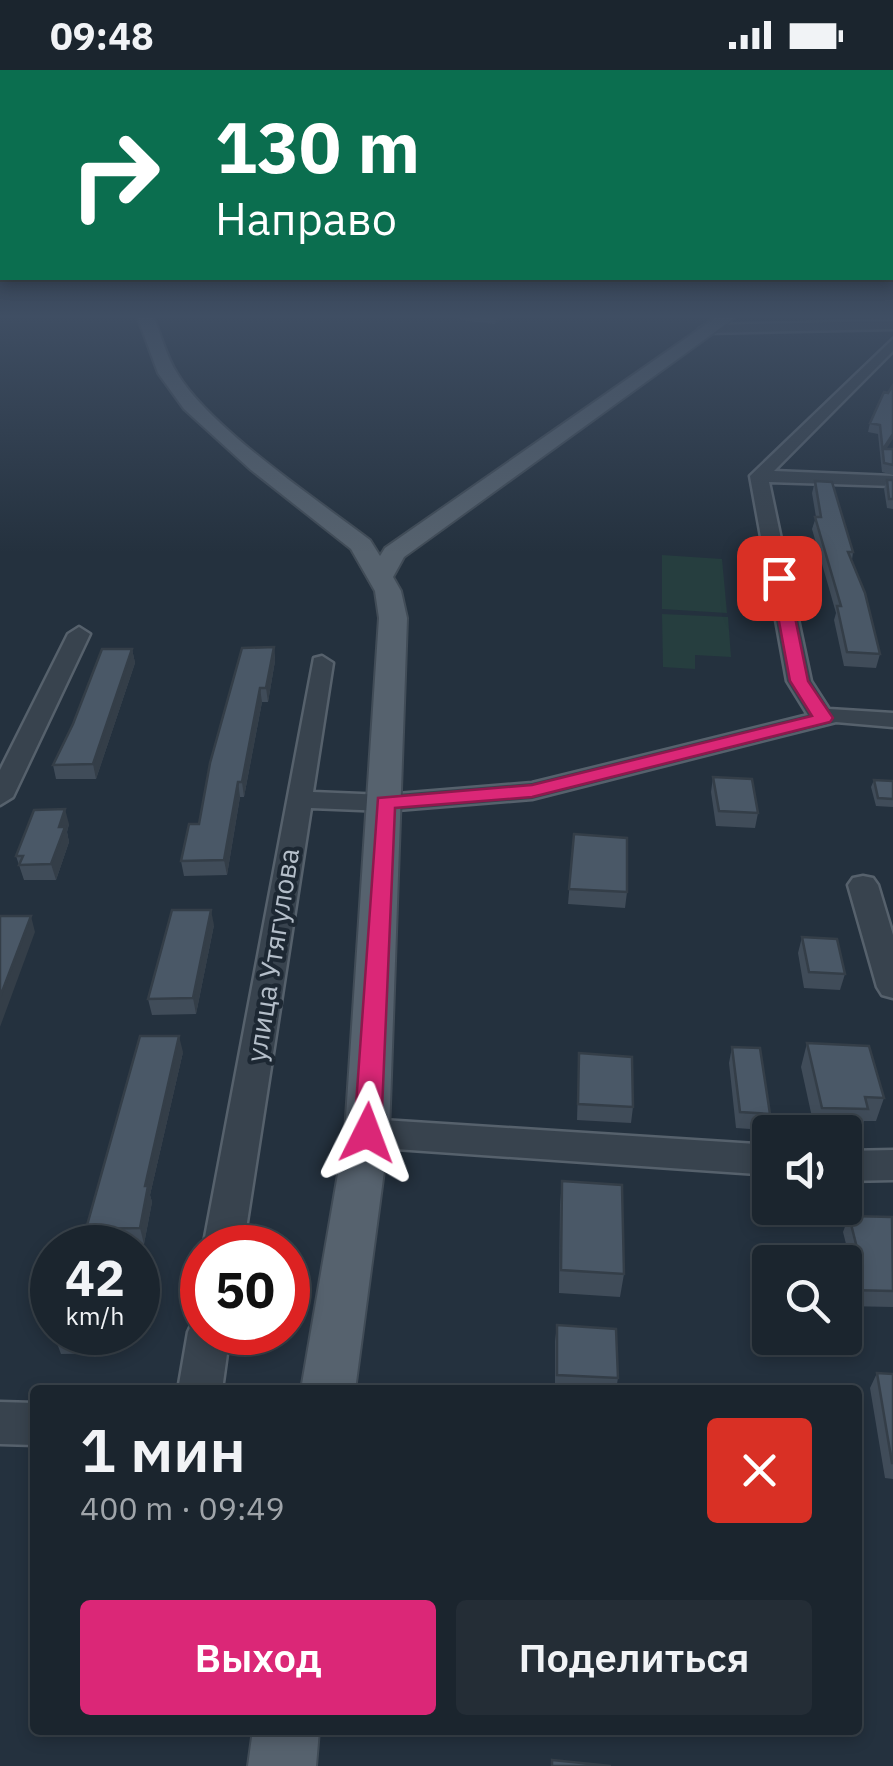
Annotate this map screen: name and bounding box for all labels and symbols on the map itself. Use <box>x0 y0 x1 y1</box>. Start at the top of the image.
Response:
pin <box>737 536 822 621</box>
street label: улица Утягулова <box>237 845 307 1065</box>
position arrow <box>315 1081 419 1185</box>
speed limit sign: 50 <box>180 1225 310 1355</box>

